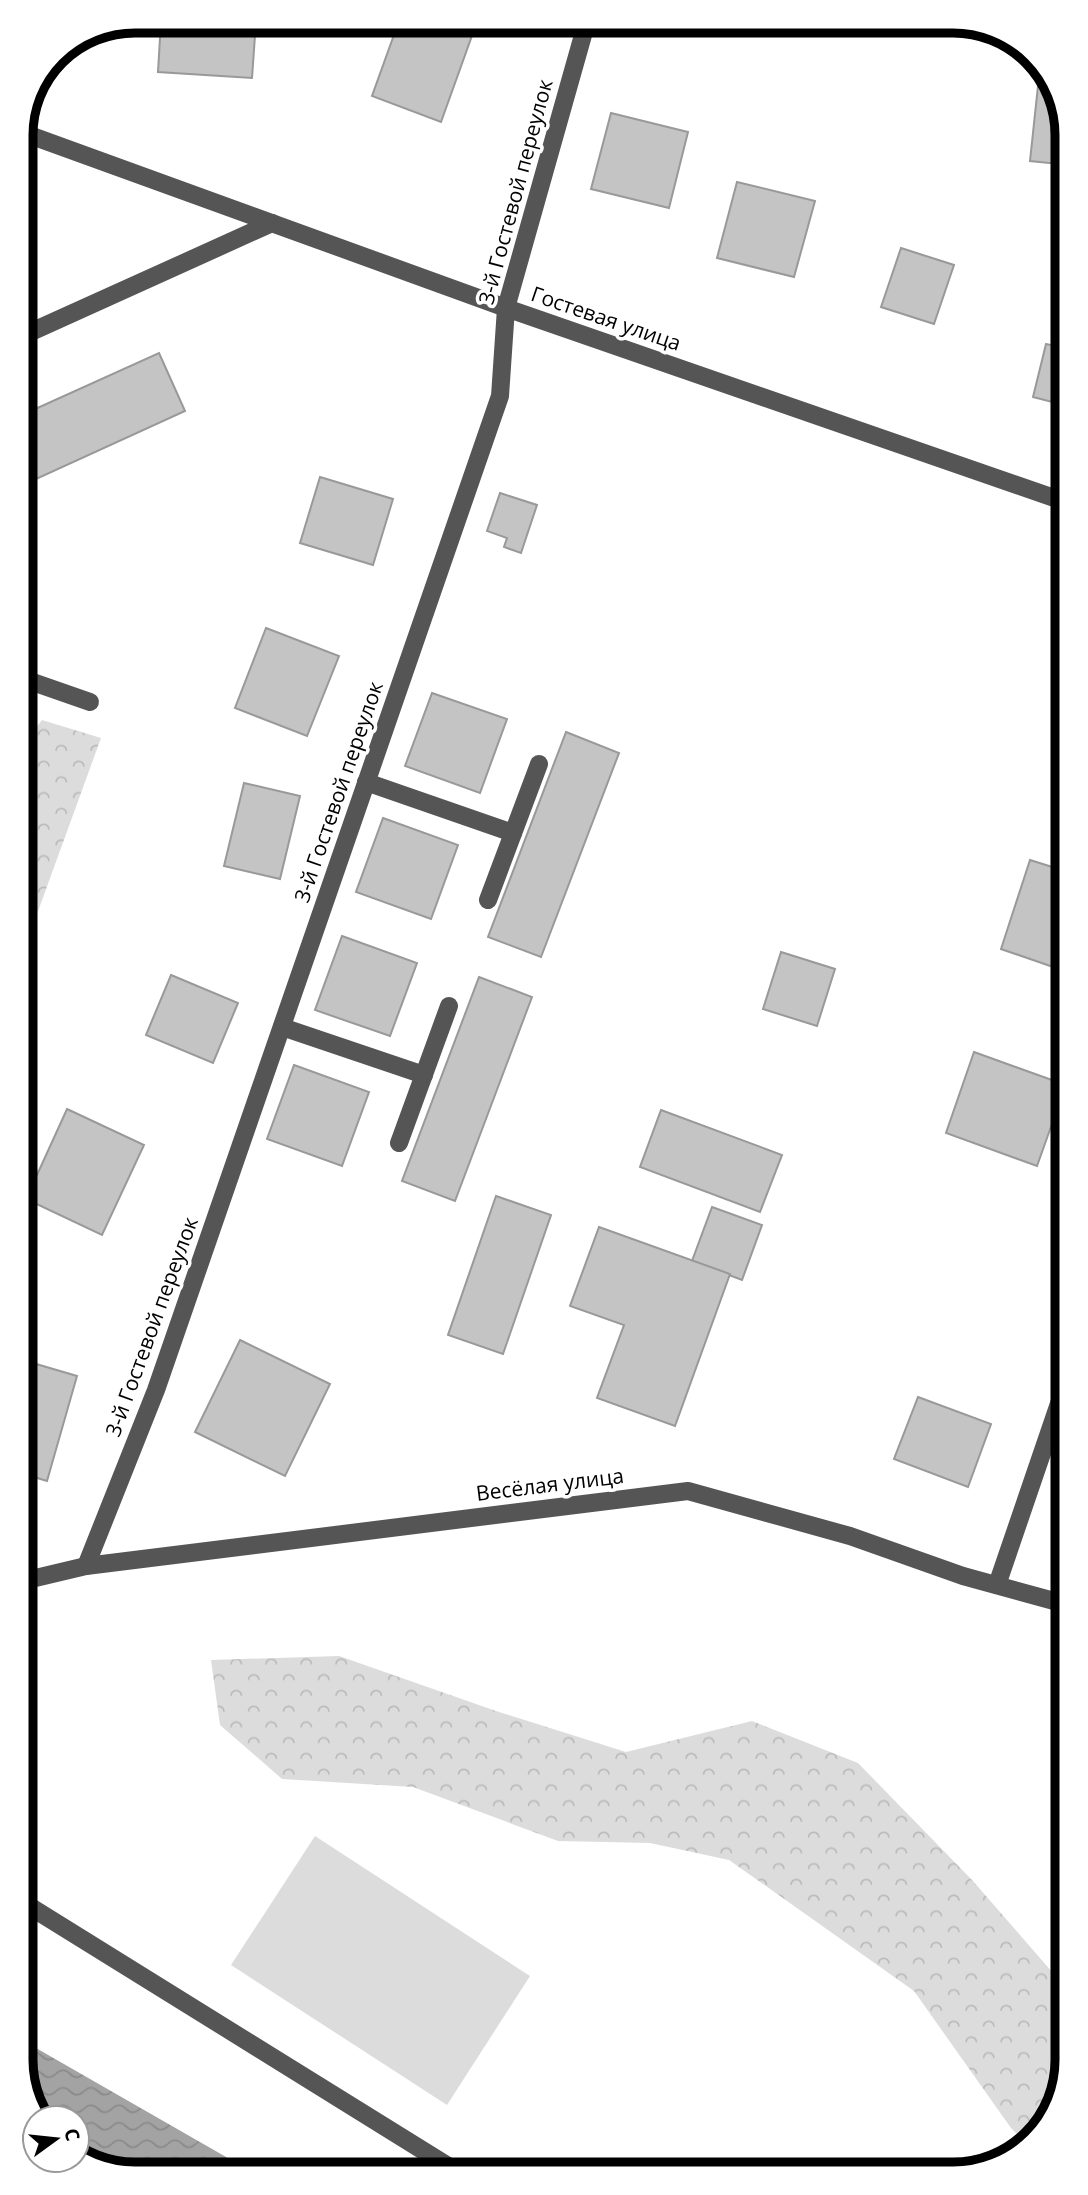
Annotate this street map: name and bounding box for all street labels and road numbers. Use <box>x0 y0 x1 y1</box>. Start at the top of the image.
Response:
street label: 3-й Гостевой переулок <box>472 76 559 307</box>
street label: Гостевая улица <box>528 279 685 357</box>
street label: 3-й Гостевой переулок <box>287 677 389 906</box>
street label: 3-й Гостевой переулок <box>98 1213 204 1440</box>
street label: Весёлая улица <box>474 1461 625 1507</box>

